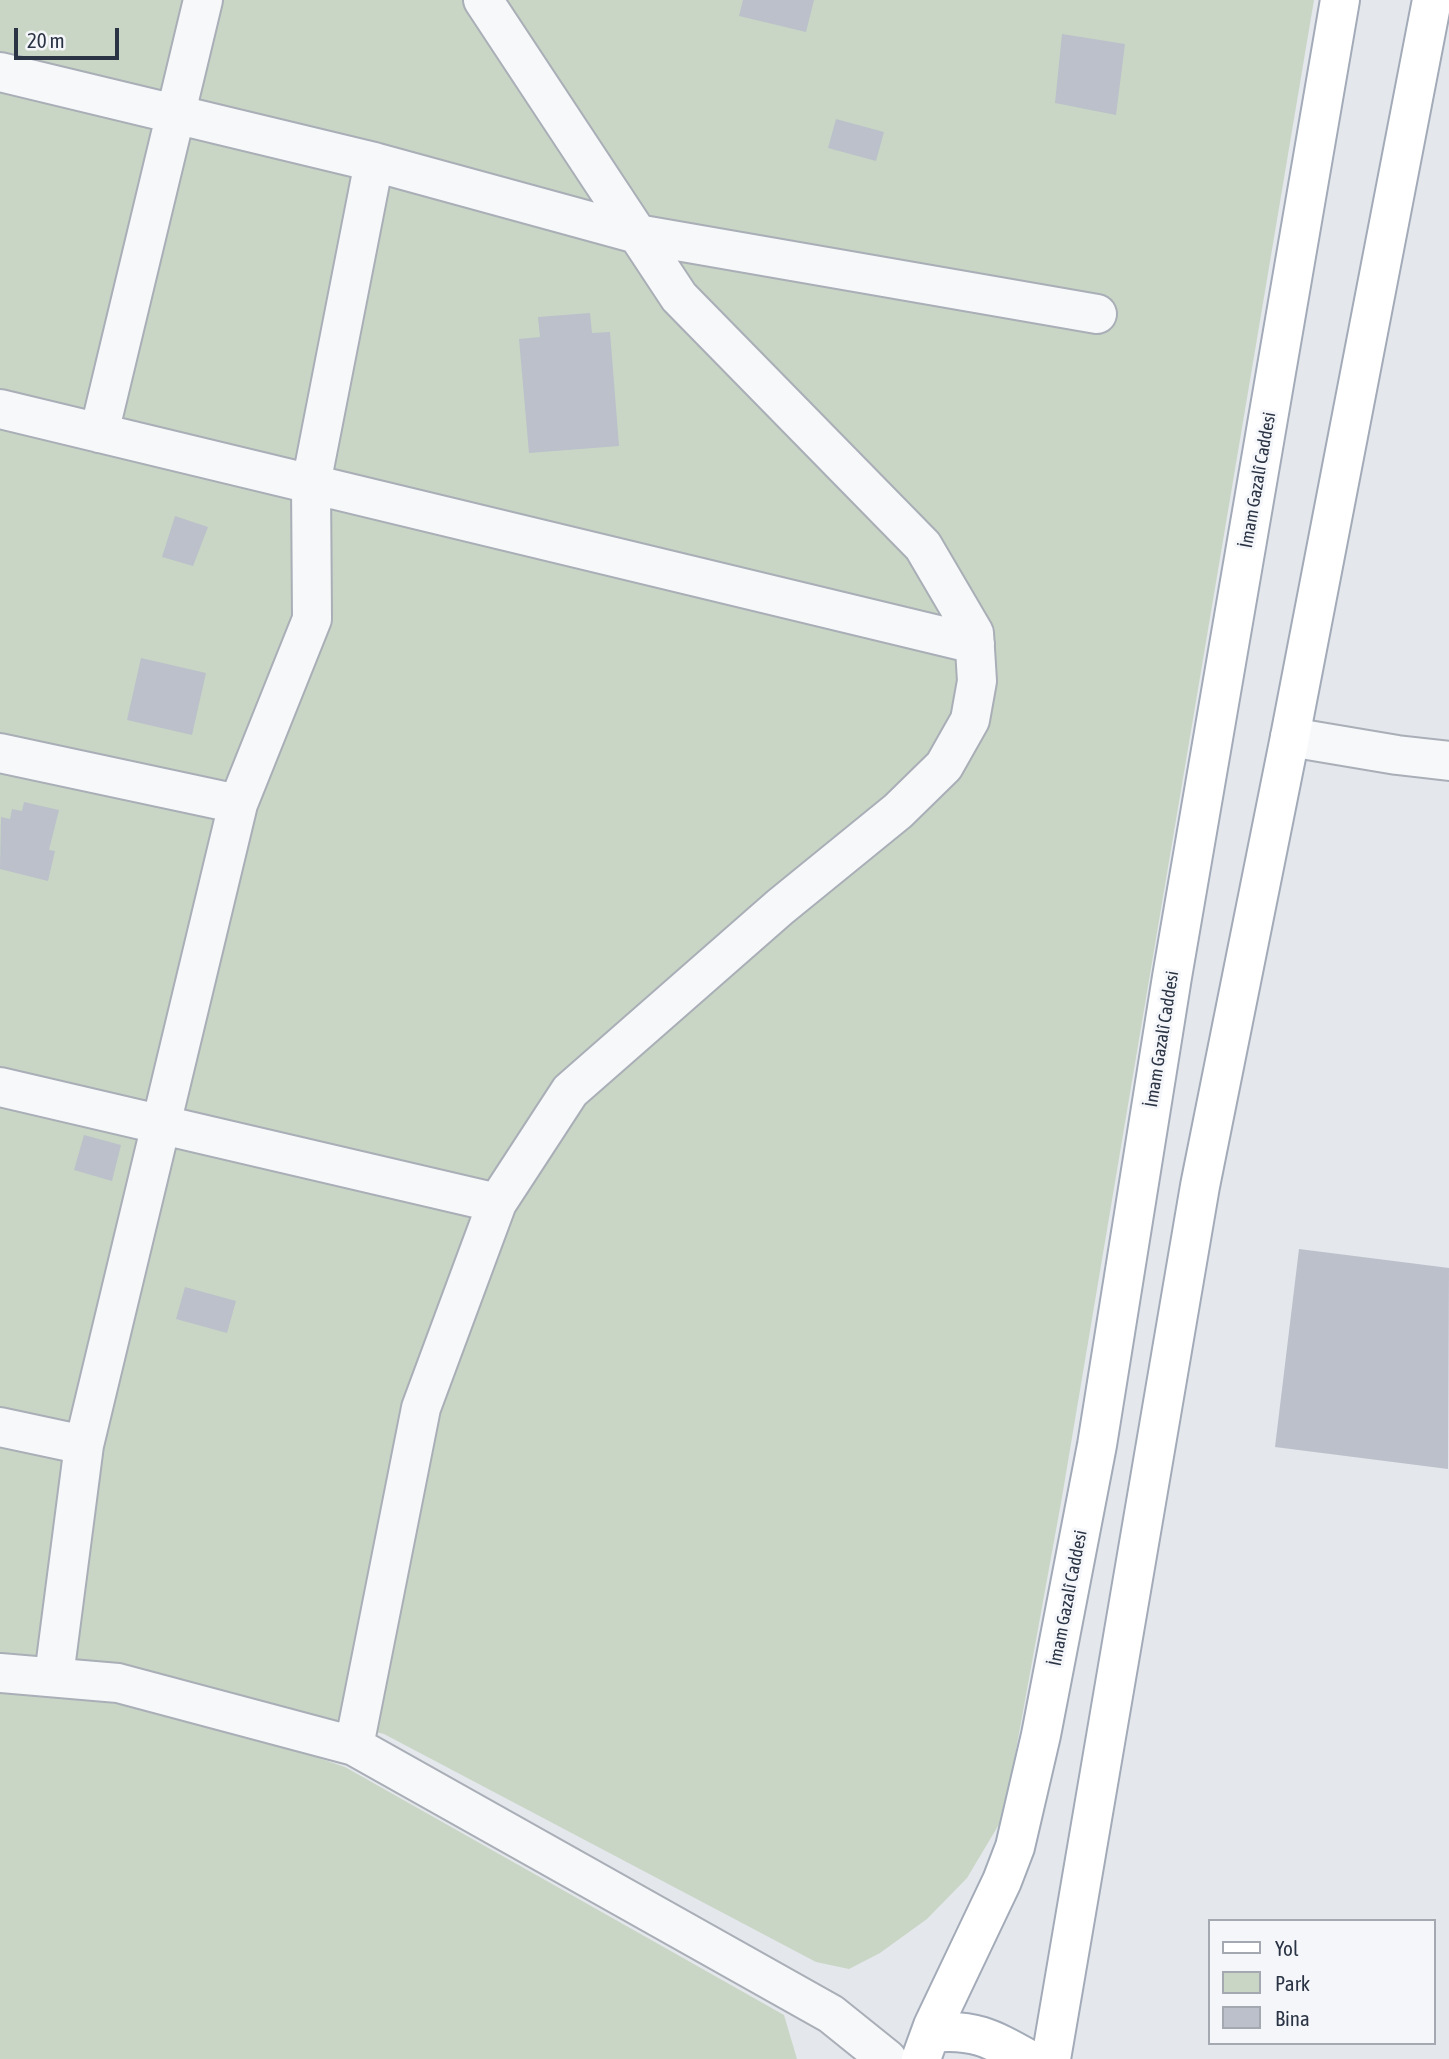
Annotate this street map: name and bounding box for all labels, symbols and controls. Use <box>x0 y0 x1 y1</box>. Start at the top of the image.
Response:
scale bar <box>18 14 122 58</box>
text: 20 m <box>27 28 65 52</box>
street label: İmam Gazalî Caddesi <box>1235 410 1281 550</box>
street label: İmam Gazalî Caddesi <box>1141 969 1183 1109</box>
street label: İmam Gazalî Caddesi <box>1044 1528 1092 1668</box>
legend <box>1208 1919 1435 2045</box>
text: Yol <box>1275 1936 1299 1960</box>
text: Park <box>1275 1971 1310 1995</box>
text: Bina <box>1275 2006 1310 2030</box>

